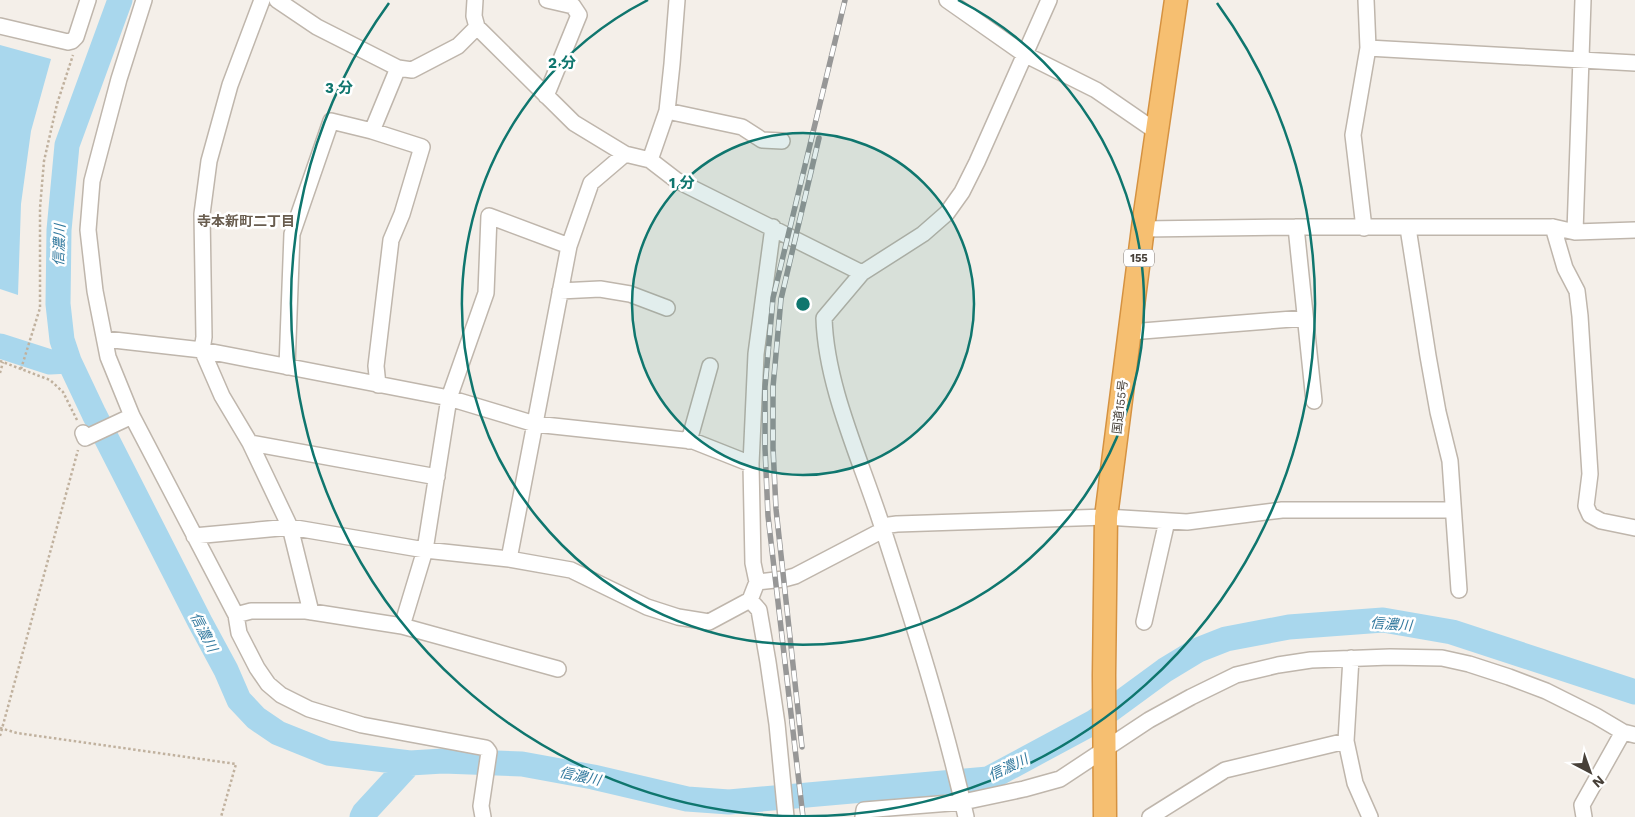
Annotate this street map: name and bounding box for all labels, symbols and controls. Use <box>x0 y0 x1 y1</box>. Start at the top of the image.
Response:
text: 2 分 <box>548 54 576 72</box>
text: 3 分 <box>325 79 353 97</box>
text: 1 分 <box>669 174 695 192</box>
district label: 寺本新町二丁目 <box>197 213 295 229</box>
water label: 信濃川 <box>50 222 68 266</box>
road number: 155 <box>1124 250 1154 266</box>
centre of rings <box>794 295 812 313</box>
street label: 国道155号 <box>1110 379 1130 435</box>
water label: 信濃川 <box>187 610 222 656</box>
water label: 信濃川 <box>1369 615 1415 634</box>
north arrow <box>1565 747 1615 797</box>
water label: 信濃川 <box>986 750 1032 783</box>
water label: 信濃川 <box>558 764 604 789</box>
text: N <box>1589 772 1608 791</box>

